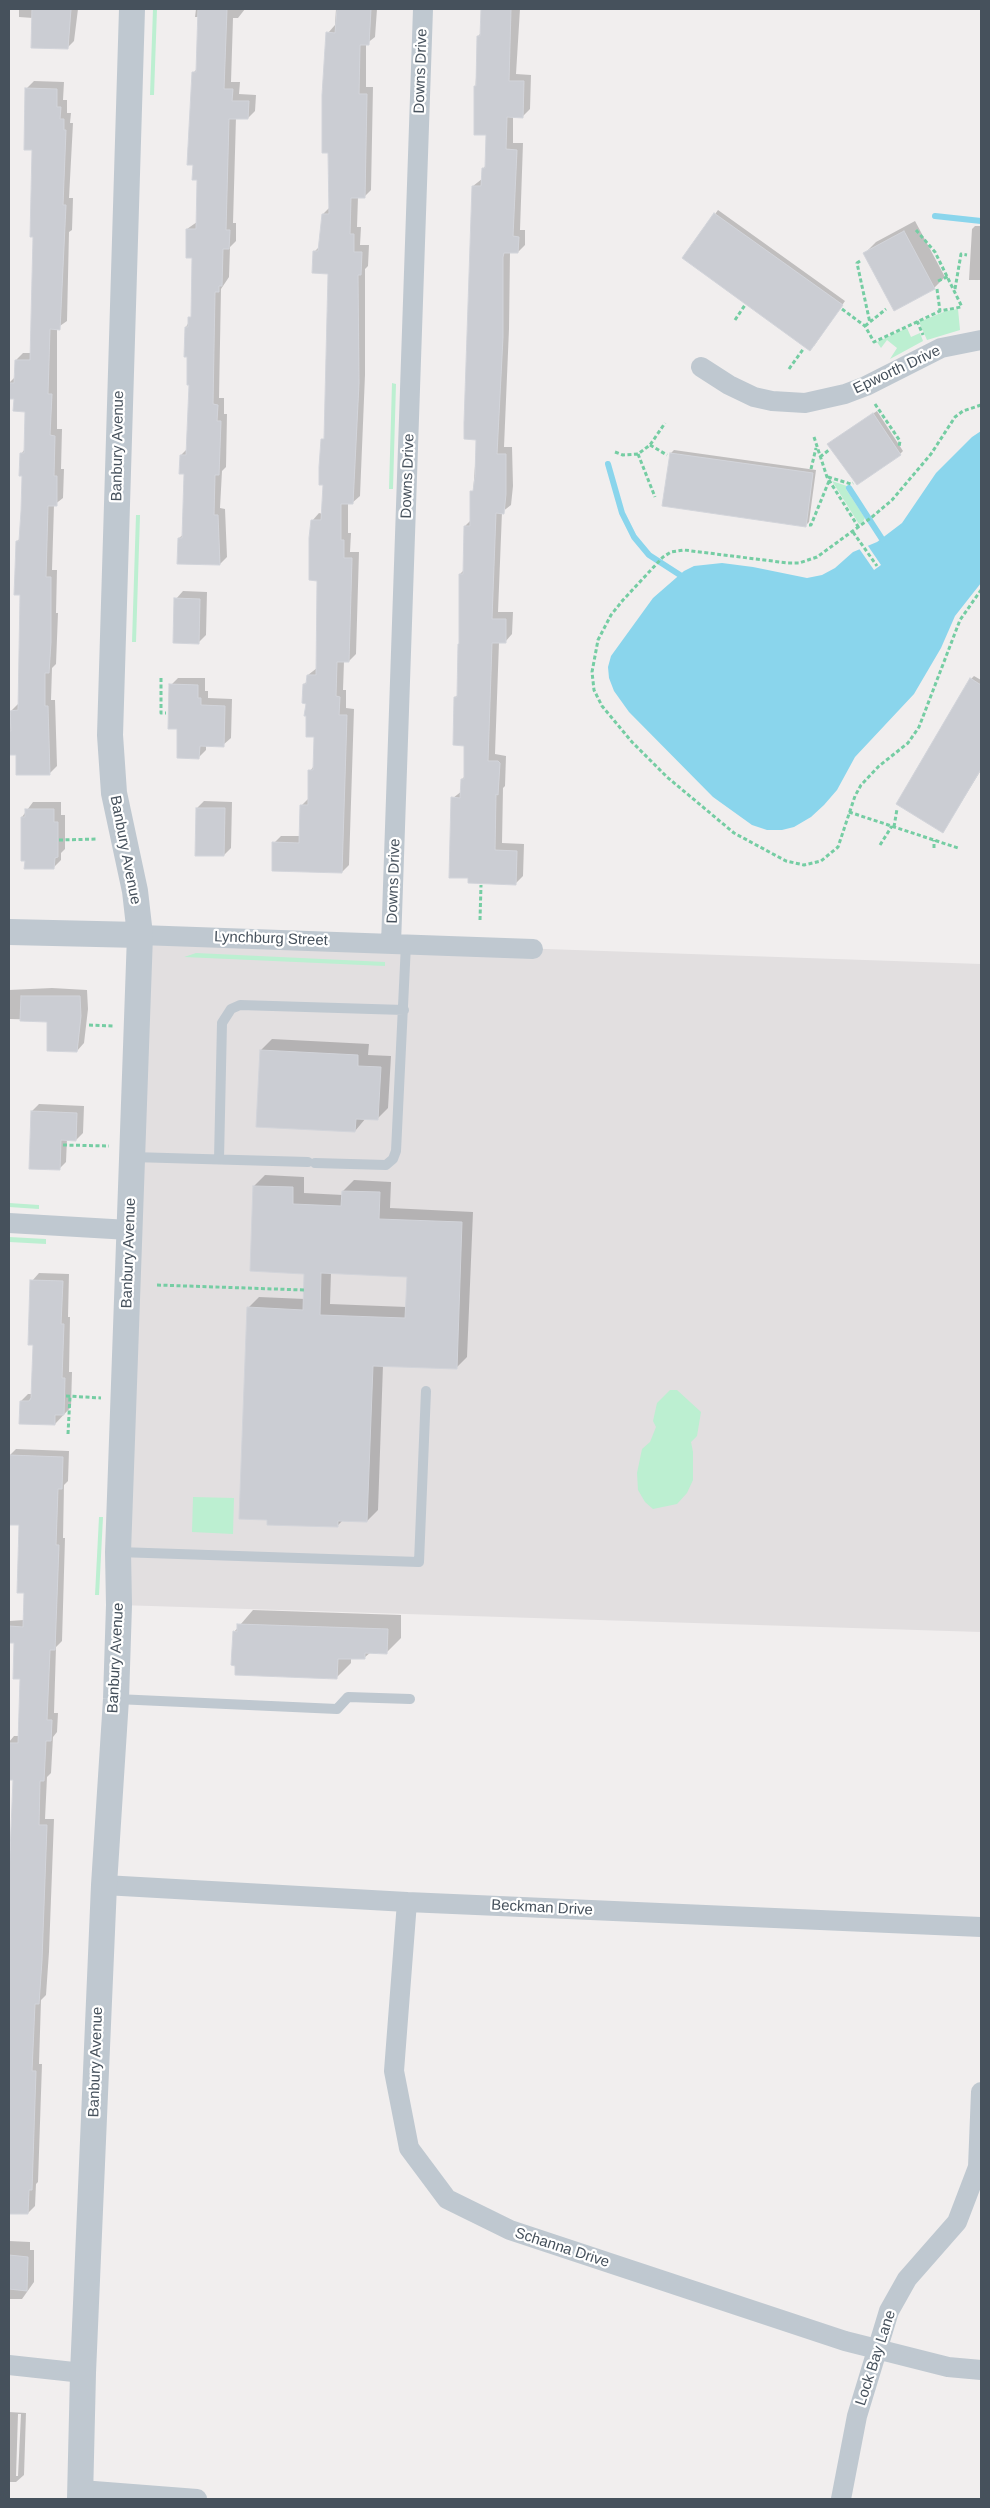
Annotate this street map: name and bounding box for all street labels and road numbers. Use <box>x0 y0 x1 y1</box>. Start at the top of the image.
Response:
street label: Downs Drive <box>411 28 431 114</box>
street label: Epworth Drive <box>851 342 943 398</box>
street label: Banbury Avenue <box>108 391 128 501</box>
street label: Downs Drive <box>398 433 418 519</box>
street label: Banbury Avenue <box>106 794 144 906</box>
street label: Downs Drive <box>384 838 404 924</box>
street label: Lynchburg Street <box>214 928 328 950</box>
street label: Banbury Avenue <box>118 1197 140 1309</box>
street label: Banbury Avenue <box>104 1602 128 1714</box>
street label: Beckman Drive <box>491 1896 593 1920</box>
street label: Banbury Avenue <box>85 2006 107 2118</box>
street label: Schanna Drive <box>512 2224 612 2272</box>
street label: Lock Bay Lane <box>852 2308 900 2408</box>

